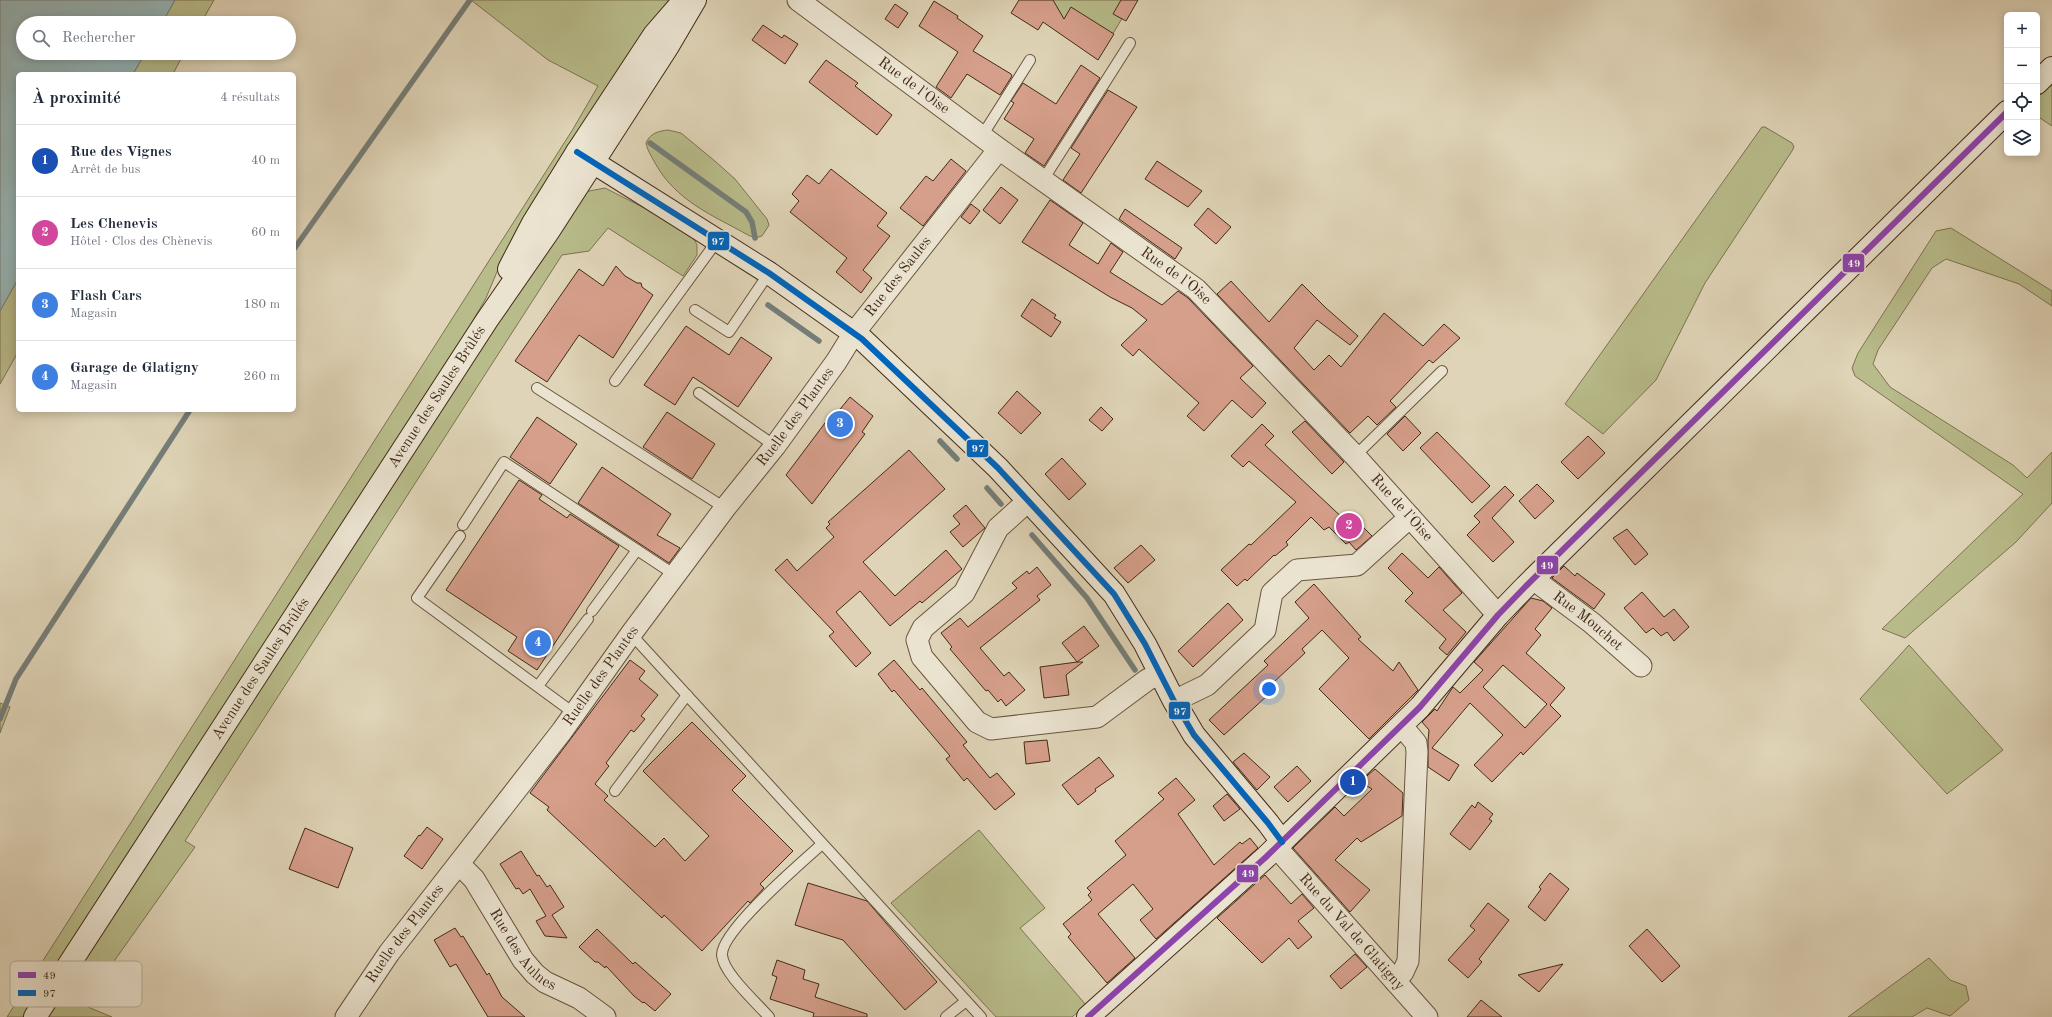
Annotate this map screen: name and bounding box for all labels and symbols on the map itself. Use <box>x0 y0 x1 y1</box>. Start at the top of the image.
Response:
street label: Rue de l'Oise <box>875 55 952 117</box>
line badge: 97 <box>707 231 730 251</box>
street label: Rue des Saules <box>862 234 934 320</box>
text: 97 <box>712 237 724 248</box>
street label: Rue de l'Oise <box>1138 245 1214 308</box>
line badge: 49 <box>1842 253 1865 273</box>
text: 49 <box>1848 259 1860 270</box>
street label: Avenue des Saules Brûlés <box>386 323 488 471</box>
street label: Ruelle des Plantes <box>754 365 837 469</box>
pin: 3 <box>827 409 853 439</box>
line badge: 97 <box>966 439 989 458</box>
text: 97 <box>972 444 984 455</box>
street label: Rue de l'Oise <box>1368 471 1435 544</box>
pin: 2 <box>1336 511 1362 541</box>
line badge: 49 <box>1536 555 1559 575</box>
text: 49 <box>1541 561 1553 572</box>
street label: Rue Mouchet <box>1550 589 1625 654</box>
street label: Avenue des Saules Brûlés <box>209 595 312 742</box>
street label: Ruelle des Plantes <box>561 623 642 729</box>
pin: 4 <box>525 628 551 658</box>
your location <box>1259 679 1279 699</box>
line badge: 97 <box>1168 701 1191 720</box>
text: 97 <box>1174 707 1186 718</box>
pin: 1 <box>1340 767 1366 797</box>
line badge: 49 <box>1236 864 1259 883</box>
text: 49 <box>1242 869 1254 880</box>
street label: Rue du Val de Glatigny <box>1296 871 1407 994</box>
street label: Ruelle des Plantes <box>364 882 447 986</box>
street label: Rue des Aulnes <box>487 906 558 994</box>
legend <box>10 961 142 1007</box>
text: 49 <box>43 971 56 982</box>
text: 97 <box>43 989 56 1000</box>

